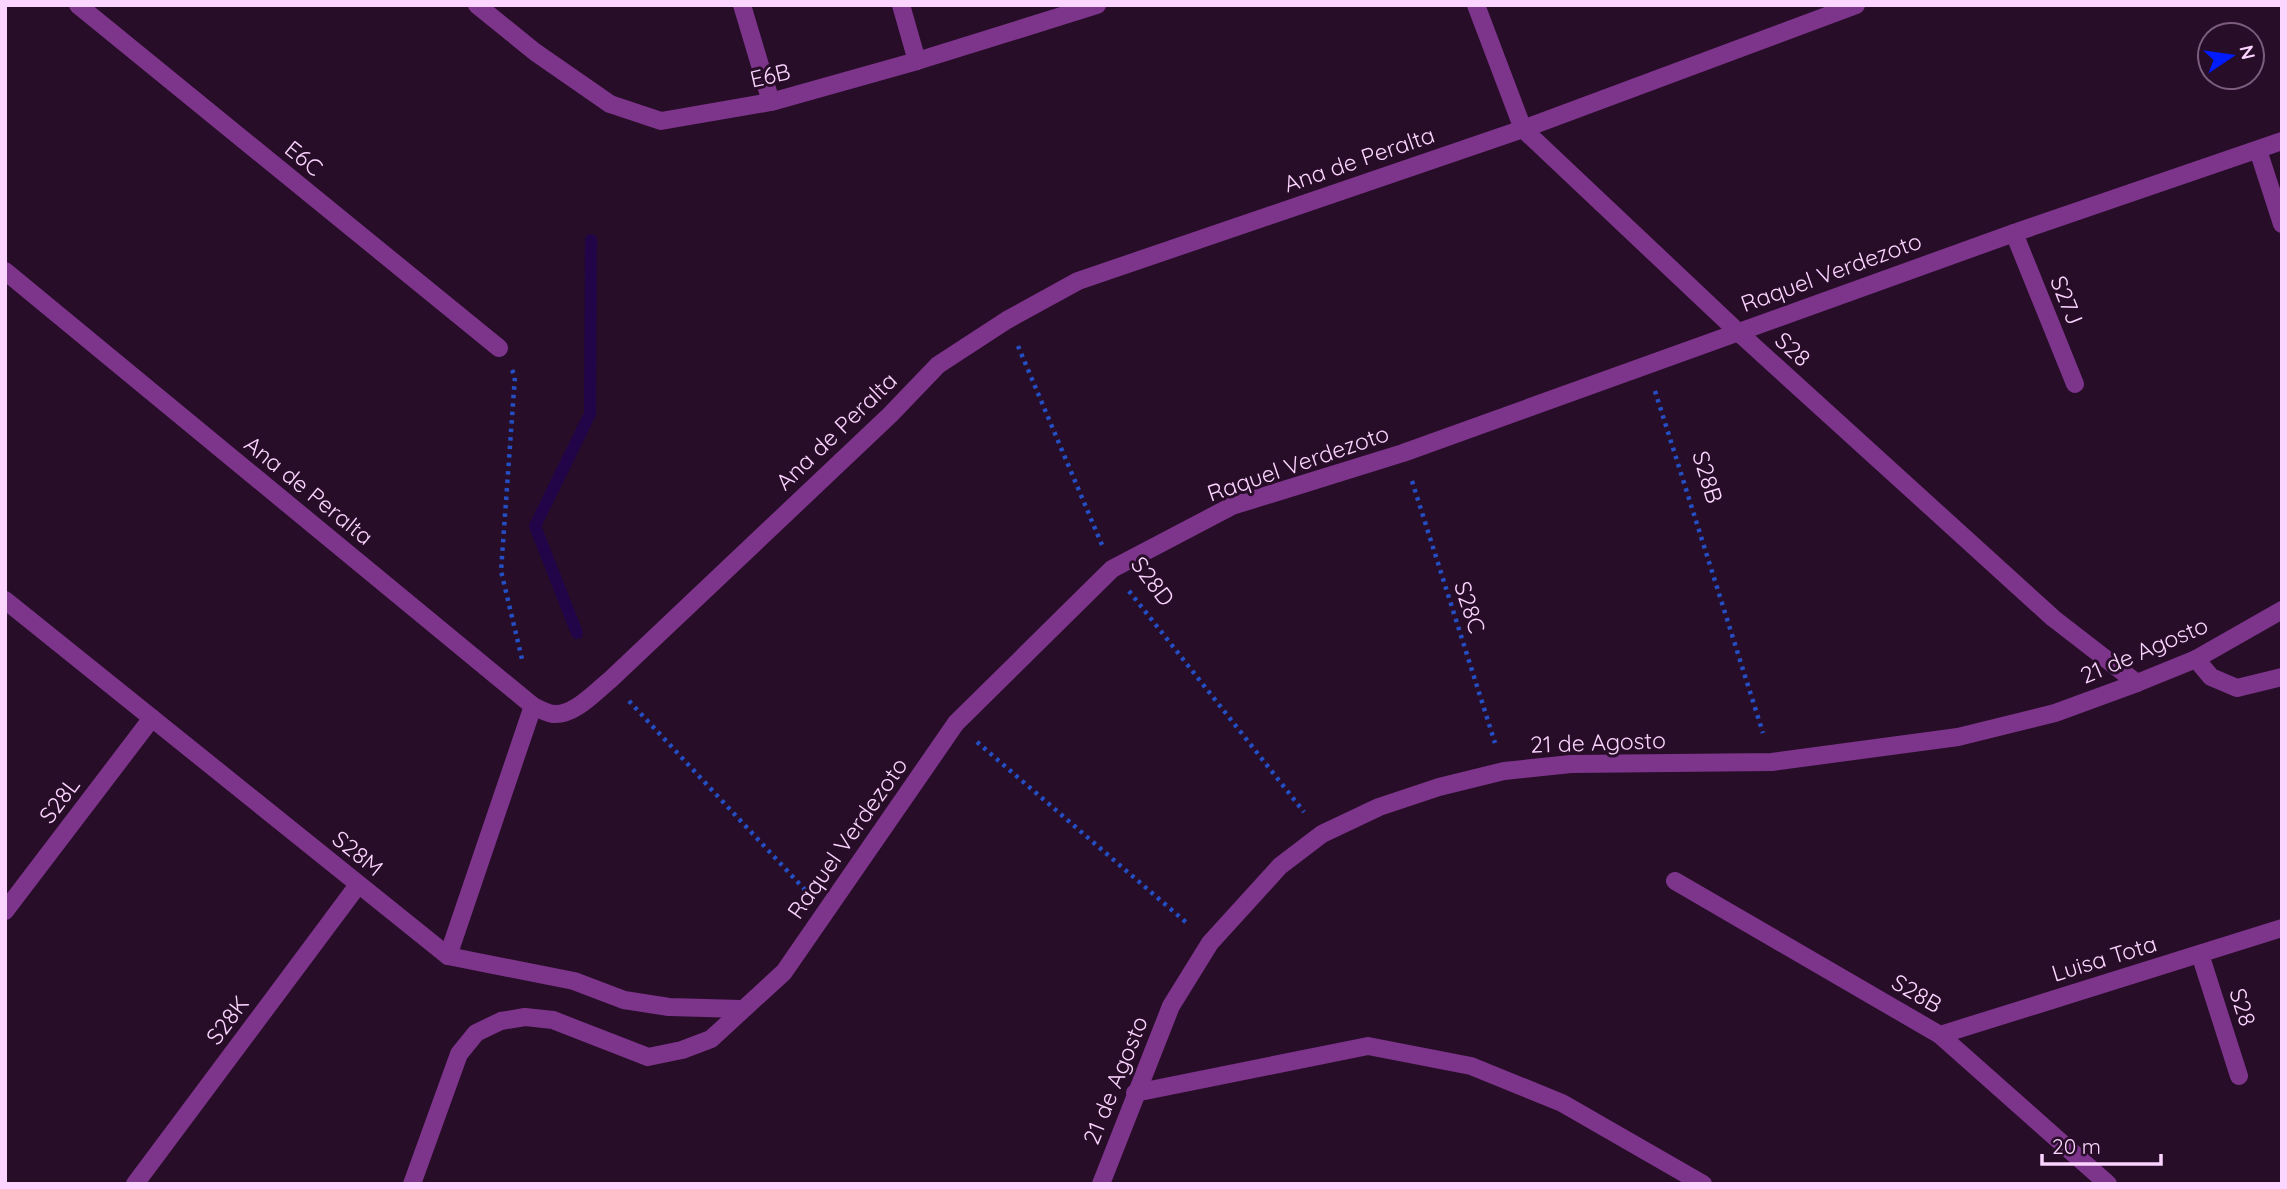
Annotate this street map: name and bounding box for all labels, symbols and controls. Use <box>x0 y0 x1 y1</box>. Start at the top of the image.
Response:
north arrow <box>2196 21 2266 91</box>
text: N <box>2234 43 2261 62</box>
street label: E6B <box>747 56 793 94</box>
street label: Ana de Peralta <box>1280 120 1438 198</box>
street label: E6C <box>279 134 329 182</box>
street label: Raquel Verdezoto <box>1737 226 1925 318</box>
street label: S27J <box>2044 271 2090 329</box>
street label: S28 <box>1769 325 1817 373</box>
street label: Ana de Peralta <box>769 366 903 496</box>
street label: Raquel Verdezoto <box>1203 418 1393 508</box>
street label: Ana de Peralta <box>239 429 379 551</box>
street label: S28B <box>1686 447 1730 507</box>
street label: S28D <box>1125 550 1181 612</box>
street label: S28C <box>1448 577 1492 637</box>
street label: 21 de Agosto <box>2076 610 2212 690</box>
street label: 21 de Agosto <box>1530 725 1666 759</box>
street label: Raquel Verdezoto <box>781 752 913 924</box>
street label: S28L <box>32 771 86 829</box>
street label: S28M <box>327 824 389 882</box>
street label: Luisa Tota <box>2048 928 2160 988</box>
street label: S28B <box>1887 967 1947 1019</box>
street label: S28 <box>2223 984 2263 1030</box>
street label: S28K <box>199 990 255 1050</box>
street label: 21 de Agosto <box>1076 1012 1154 1148</box>
scale bar <box>2042 1122 2161 1166</box>
text: 20 m <box>2052 1133 2101 1159</box>

